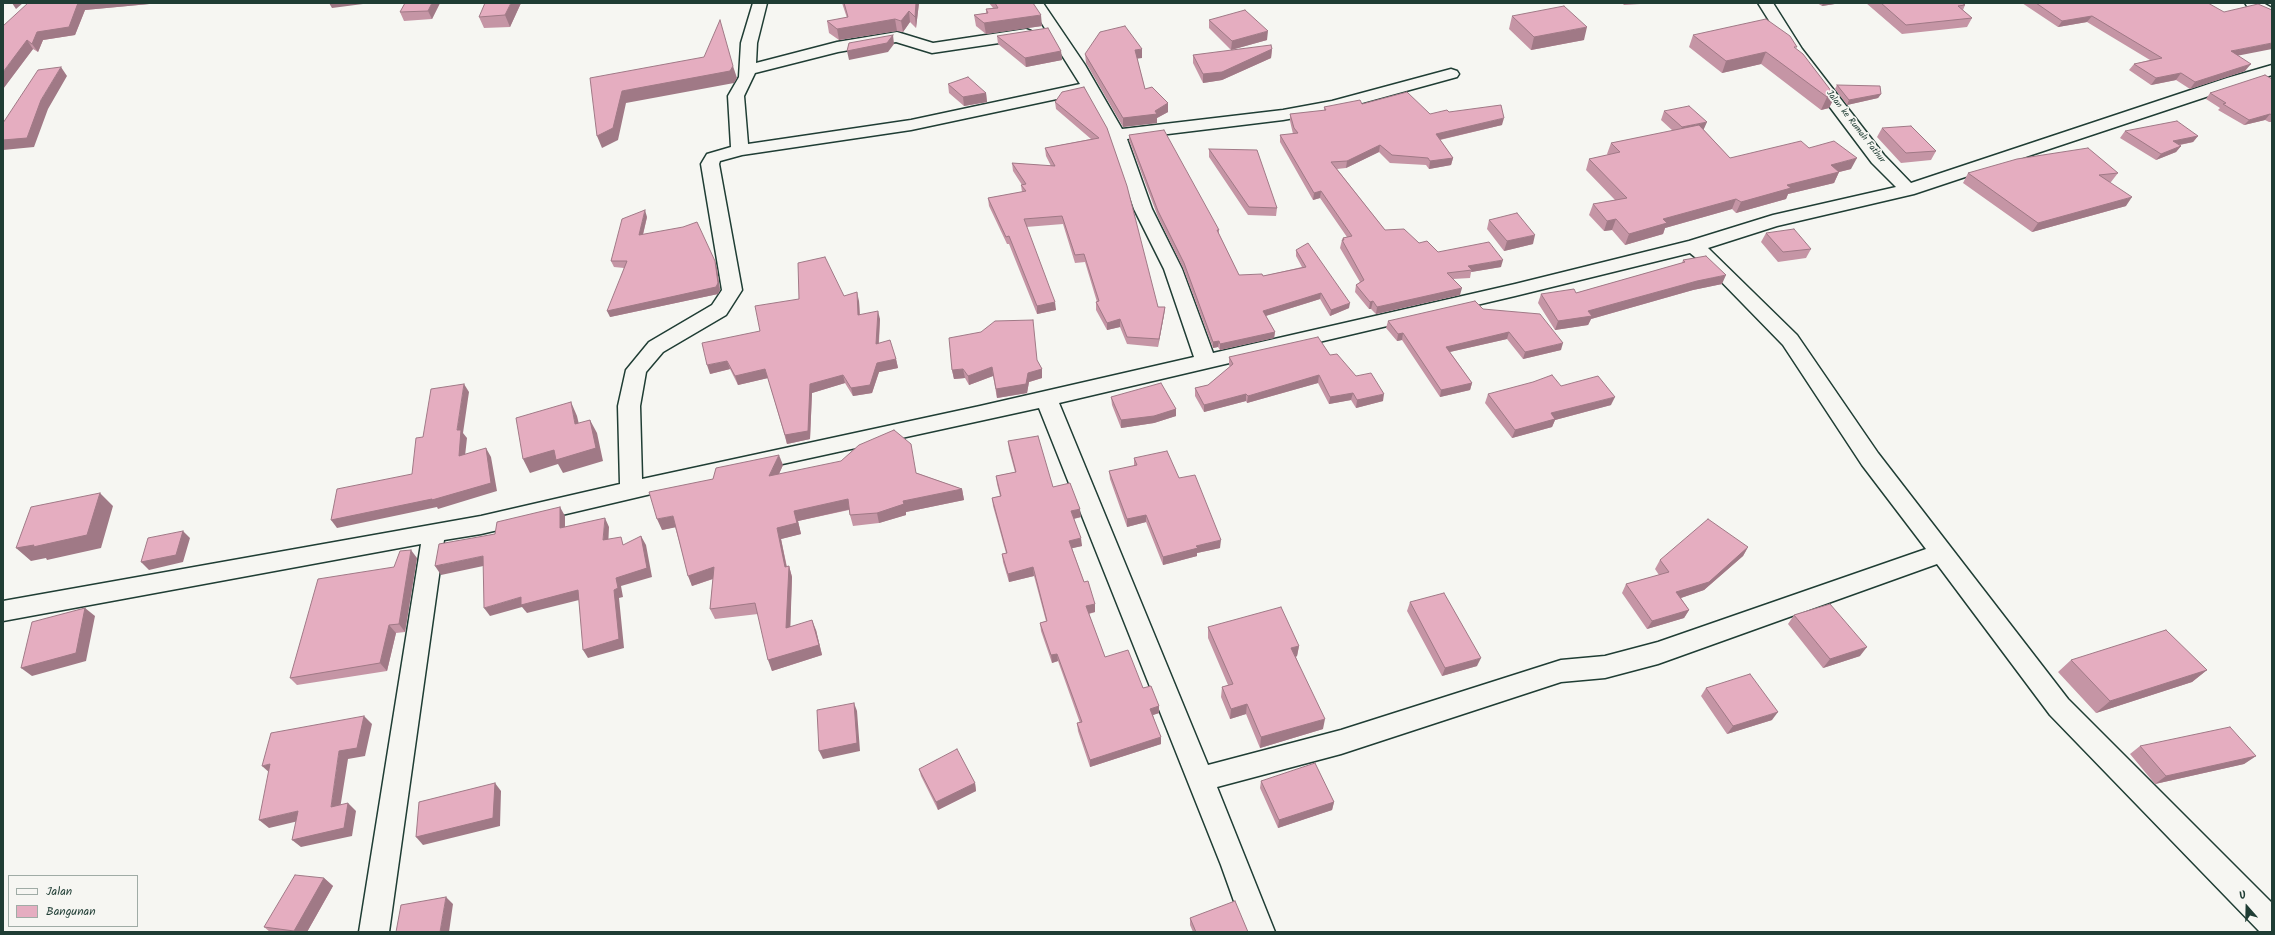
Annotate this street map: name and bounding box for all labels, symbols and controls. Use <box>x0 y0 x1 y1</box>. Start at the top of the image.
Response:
street label: Jalan ke Rumah Fathur <box>1823 89 1887 165</box>
legend <box>8 875 138 927</box>
text: Jalan <box>46 882 72 901</box>
text: U <box>2237 886 2249 905</box>
north arrow <box>2227 887 2267 927</box>
text: Bangunan <box>46 902 96 921</box>

